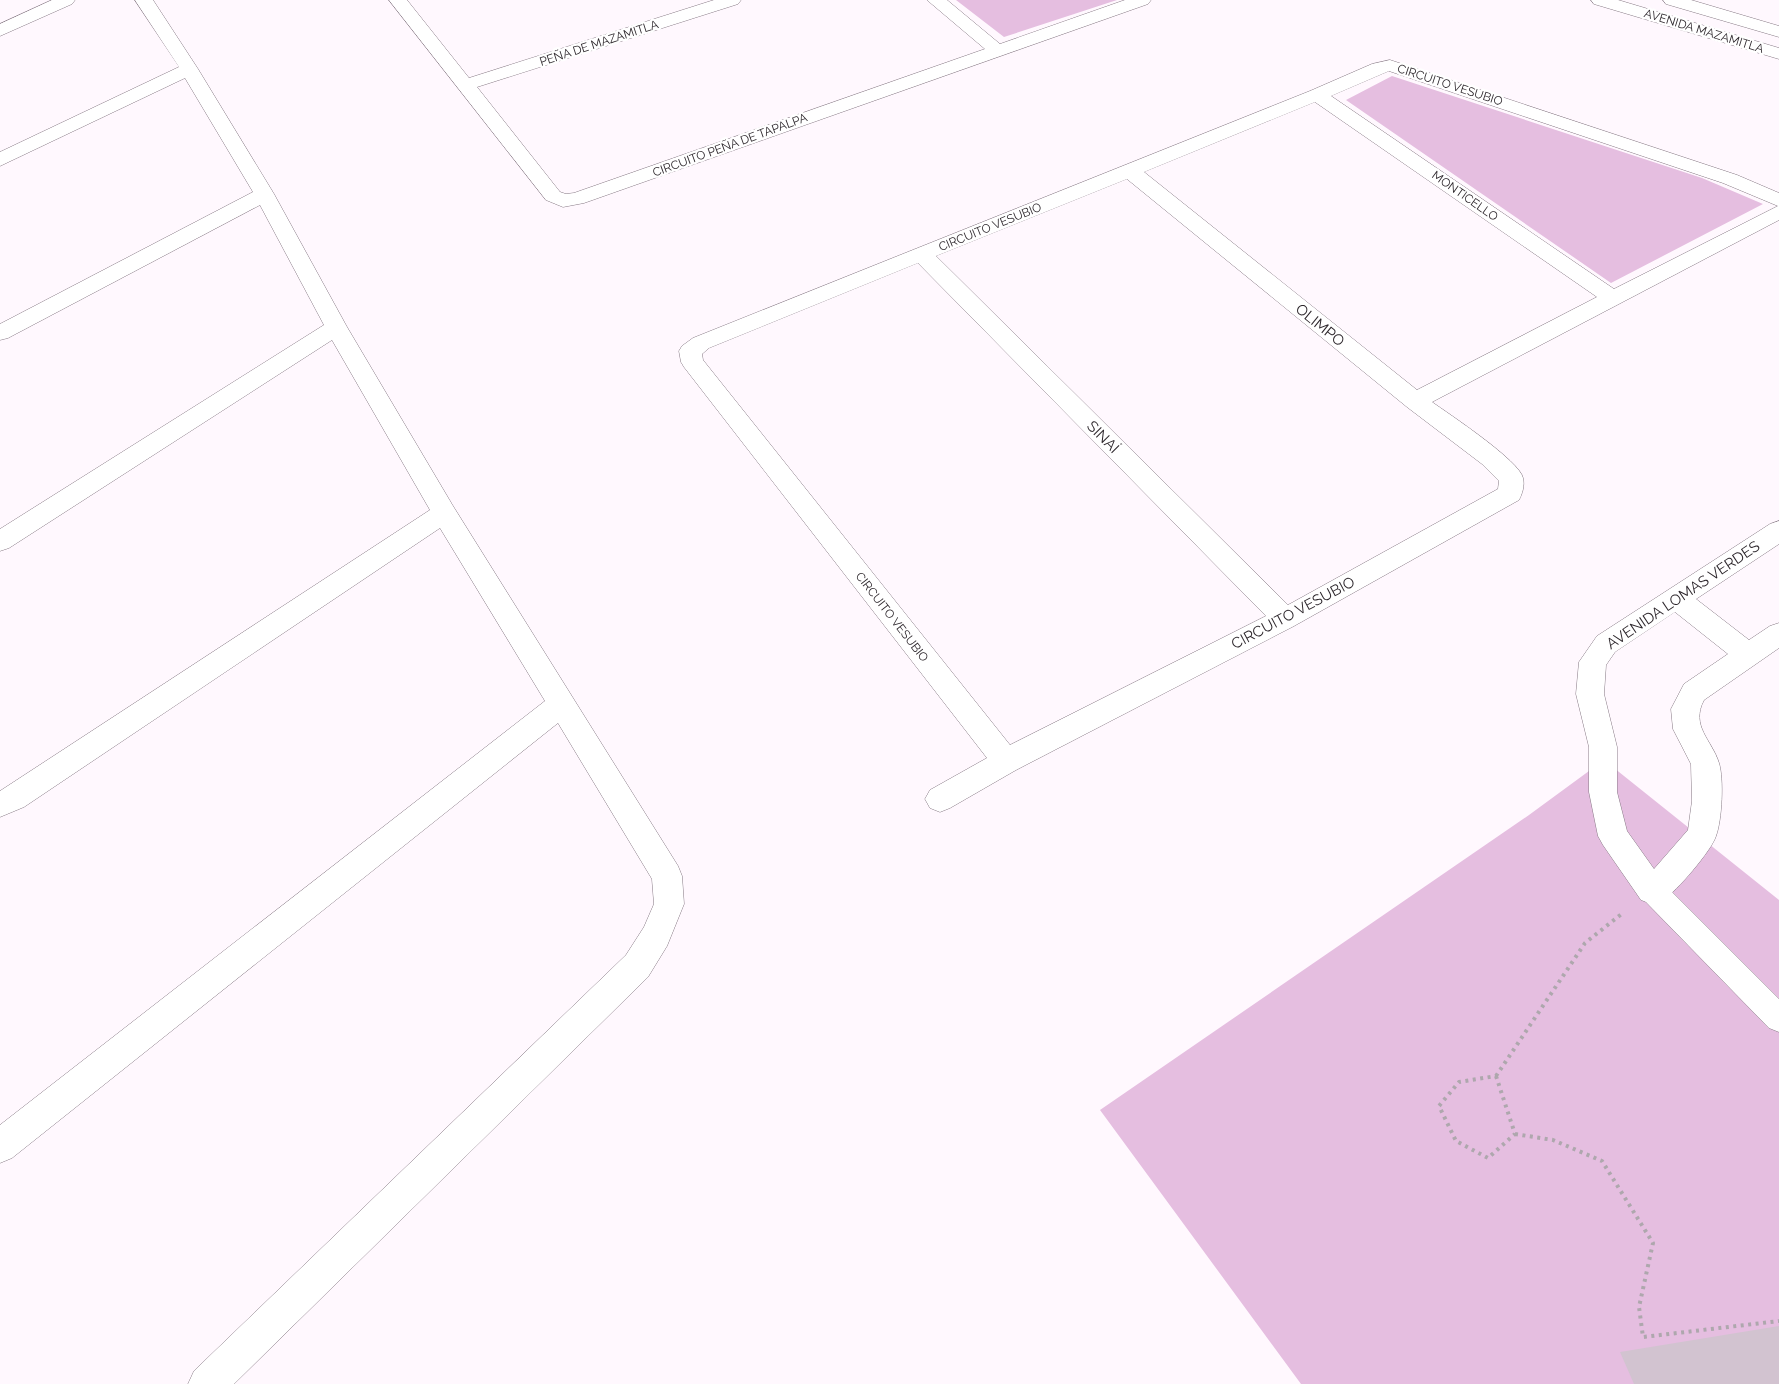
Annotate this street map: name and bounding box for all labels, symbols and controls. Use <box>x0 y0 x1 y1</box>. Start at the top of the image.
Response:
street label: AVENIDA MAZAMITLA <box>1642 6 1766 56</box>
street label: PEÑA DE MAZAMITLA <box>538 17 660 69</box>
street label: CIRCUITO VESUBIO <box>1396 61 1504 109</box>
street label: CIRCUITO PEÑA DE TAPALPA <box>651 110 809 180</box>
street label: MONTICELLO <box>1429 168 1501 224</box>
street label: CIRCUITO VESUBIO <box>937 200 1043 254</box>
street label: OLIMPO <box>1292 300 1348 350</box>
street label: SINAÍ <box>1083 417 1123 457</box>
street label: AVENIDA LOMAS VERDES <box>1603 537 1763 653</box>
street label: CIRCUITO VESUBIO <box>853 569 931 665</box>
street label: CIRCUITO VESUBIO <box>1228 573 1358 653</box>

